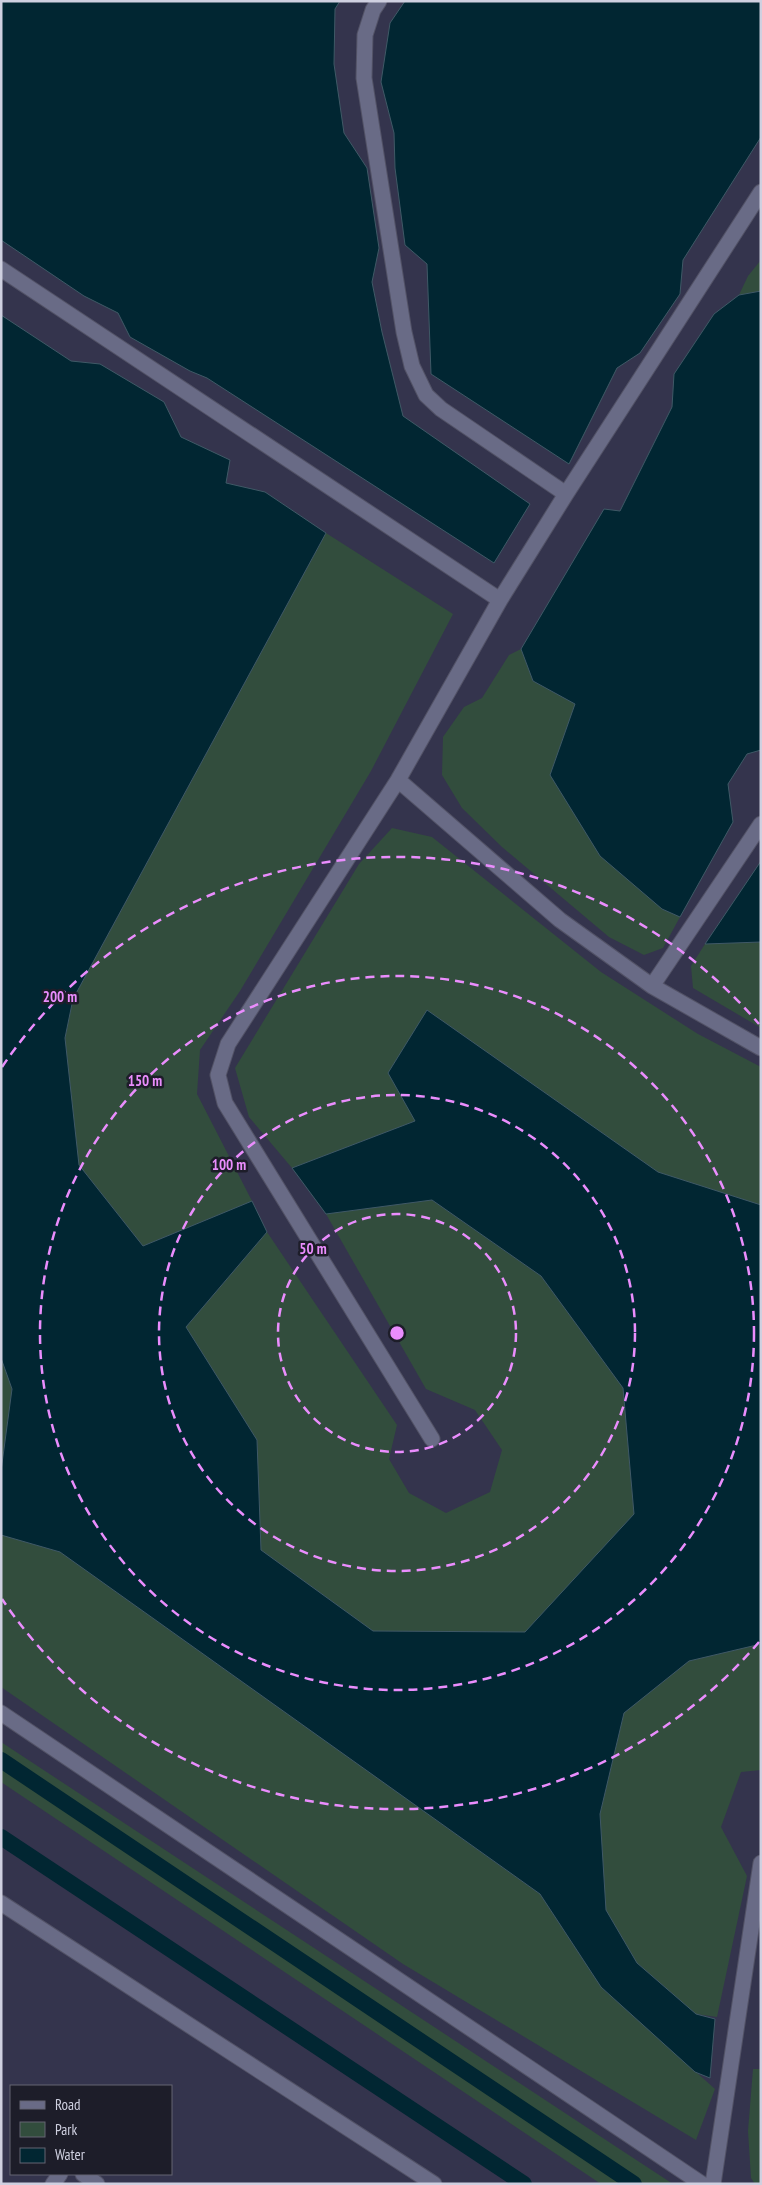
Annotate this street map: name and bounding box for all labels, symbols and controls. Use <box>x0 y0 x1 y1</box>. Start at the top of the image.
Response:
text: 200 m <box>43 987 77 1006</box>
text: 150 m <box>128 1071 162 1090</box>
text: 100 m <box>212 1155 246 1174</box>
text: 50 m <box>299 1239 327 1258</box>
centre of rings <box>388 1324 406 1342</box>
legend <box>10 2085 172 2175</box>
text: Road <box>55 2095 81 2114</box>
text: Park <box>55 2120 77 2139</box>
text: Water <box>55 2145 86 2164</box>

